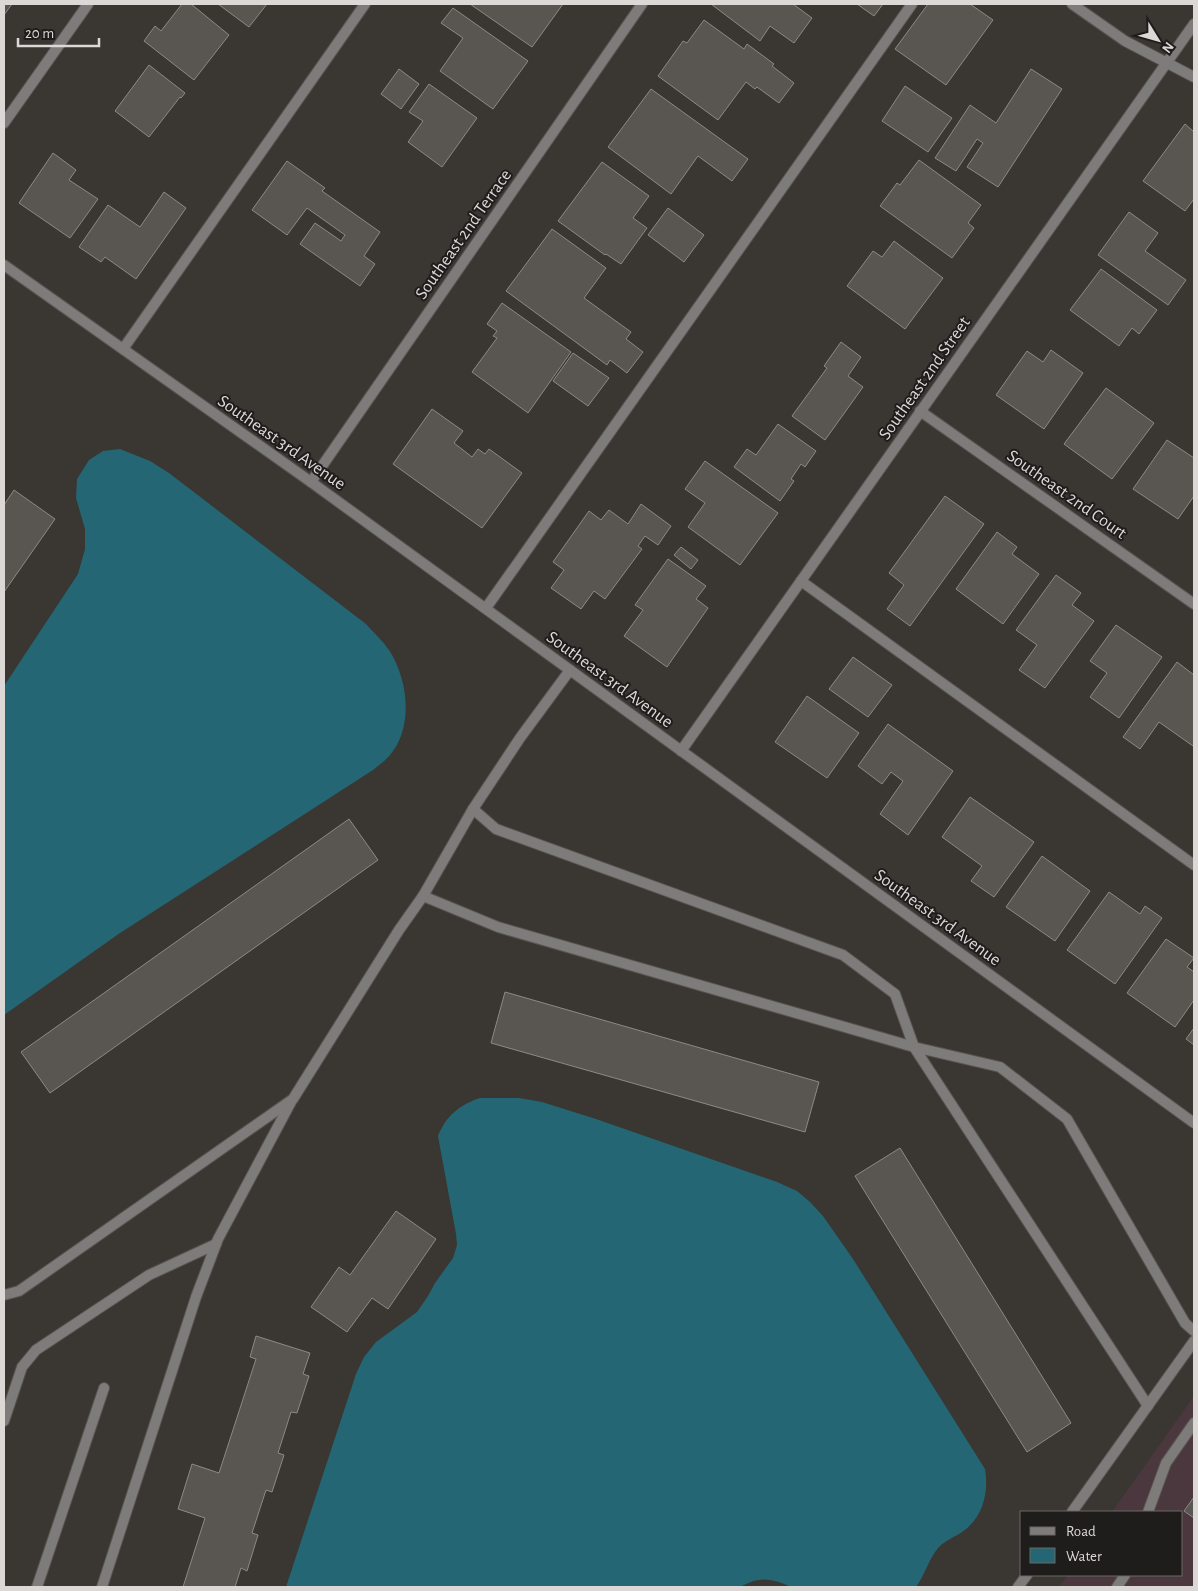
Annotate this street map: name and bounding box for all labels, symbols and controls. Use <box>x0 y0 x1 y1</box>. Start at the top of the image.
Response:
scale bar <box>18 15 99 47</box>
north arrow <box>1133 15 1183 65</box>
text: 20 m <box>25 26 54 41</box>
text: N <box>1159 39 1176 55</box>
street label: Southeast 2nd Terrace <box>412 166 515 303</box>
street label: Southeast 2nd Street <box>876 314 974 443</box>
street label: Southeast 3rd Avenue <box>214 392 349 494</box>
street label: Southeast 2nd Court <box>1003 447 1130 543</box>
street label: Southeast 3rd Avenue <box>543 628 676 732</box>
street label: Southeast 3rd Avenue <box>871 866 1004 970</box>
legend <box>1020 1511 1183 1576</box>
text: Road <box>1066 1524 1096 1539</box>
text: Water <box>1066 1549 1102 1564</box>

